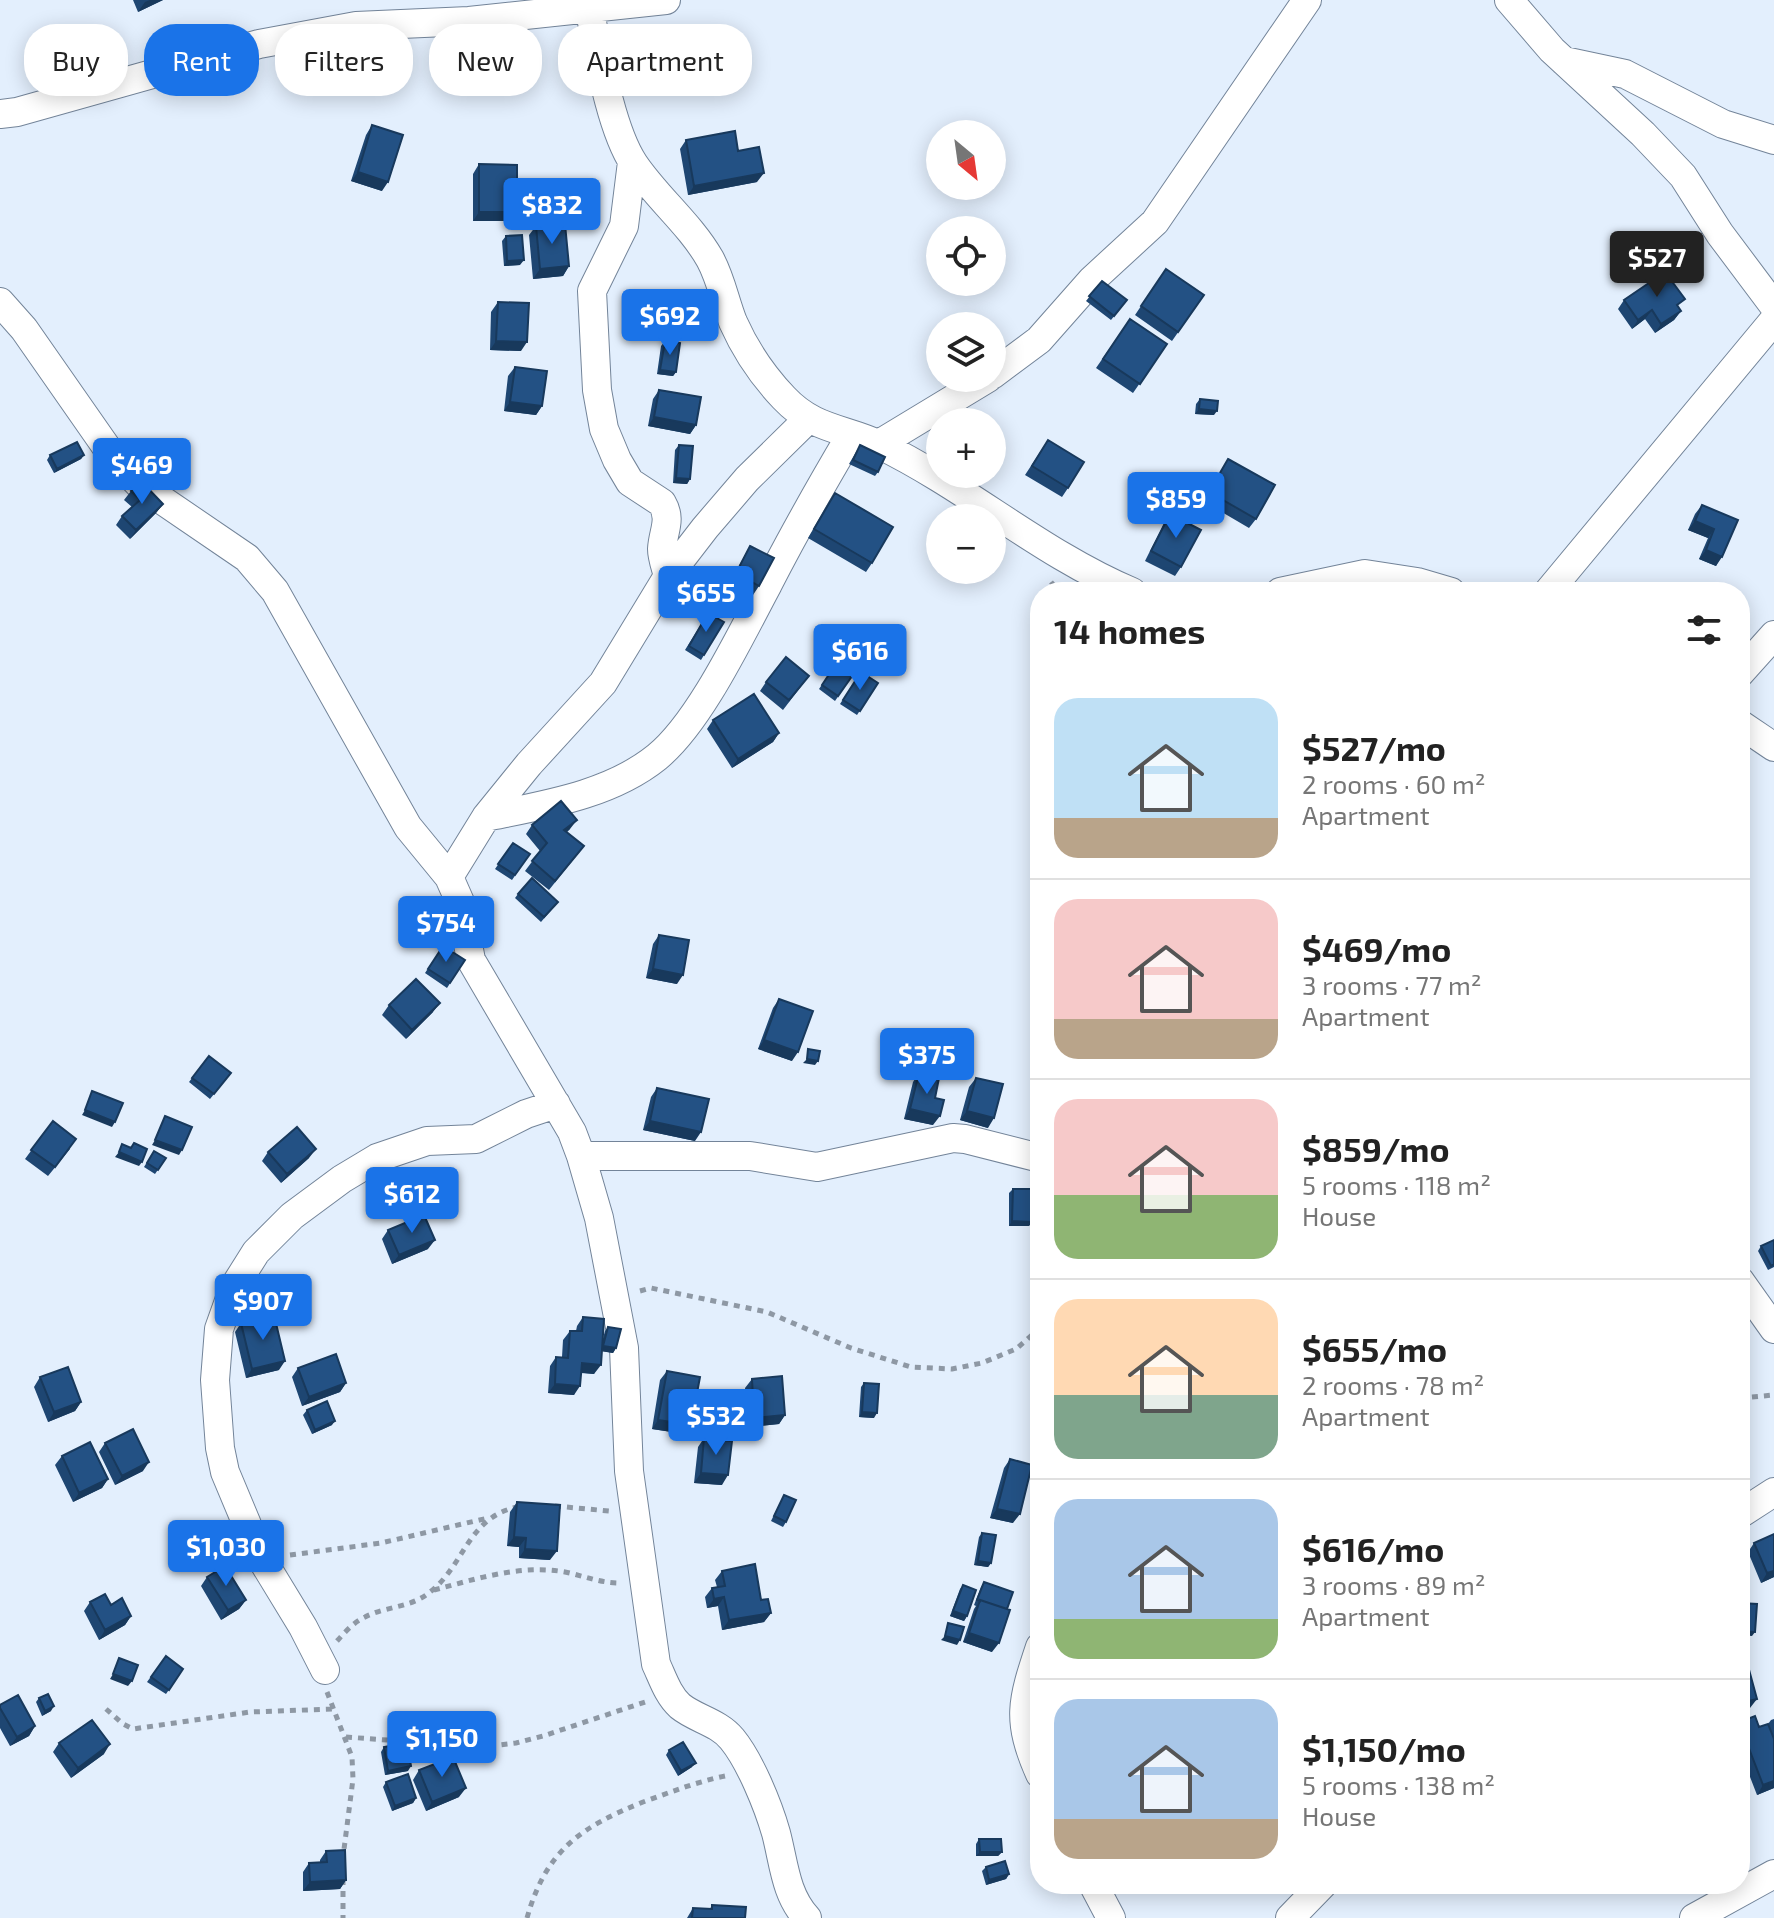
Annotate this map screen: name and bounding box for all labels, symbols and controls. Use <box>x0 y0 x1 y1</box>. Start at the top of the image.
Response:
chip: Buy <box>24 24 128 96</box>
chip: Rent <box>144 24 259 96</box>
chip: Filters <box>275 24 413 96</box>
chip: New <box>429 24 542 96</box>
chip: Apartment <box>558 24 752 96</box>
north arrow <box>926 120 1006 200</box>
map controls <box>926 120 1006 584</box>
pin: $832 <box>505 178 599 246</box>
text: $832 <box>521 188 583 219</box>
button: locate <box>926 216 1006 296</box>
pin: $527 <box>1610 231 1704 299</box>
text: $527 <box>1628 241 1686 272</box>
pin: $692 <box>623 289 717 357</box>
text: $692 <box>640 299 700 330</box>
button: layers <box>926 312 1006 392</box>
button: + <box>926 408 1006 488</box>
pin: $469 <box>95 438 189 506</box>
text: $469 <box>111 448 173 479</box>
pin: $859 <box>1129 472 1223 540</box>
text: $859 <box>1146 482 1206 513</box>
button: − <box>926 504 1006 584</box>
pin: $655 <box>659 566 753 634</box>
text: $655 <box>676 576 736 607</box>
icon: filters <box>1682 608 1726 652</box>
text: 14 homes <box>1054 610 1205 651</box>
pin: $616 <box>813 624 907 692</box>
text: $616 <box>832 634 889 665</box>
text: $527/mo <box>1302 727 1446 768</box>
icon: home <box>1118 730 1214 826</box>
text: 2 rooms · 60 m² <box>1302 768 1486 799</box>
text: Apartment <box>1302 799 1430 830</box>
pin: $754 <box>399 896 493 964</box>
text: $754 <box>416 906 476 937</box>
text: $469/mo <box>1302 928 1451 969</box>
icon: home <box>1118 931 1214 1027</box>
text: 3 rooms · 77 m² <box>1302 969 1482 1000</box>
text: Apartment <box>1302 1000 1430 1031</box>
pin: $375 <box>880 1028 974 1096</box>
text: $375 <box>898 1038 956 1069</box>
text: $859/mo <box>1302 1128 1449 1169</box>
icon: home <box>1118 1131 1214 1227</box>
pin: $612 <box>365 1167 459 1235</box>
text: 5 rooms · 118 m² <box>1302 1169 1491 1200</box>
text: $612 <box>384 1177 440 1208</box>
text: House <box>1302 1200 1376 1231</box>
pin: $907 <box>216 1274 310 1342</box>
text: $907 <box>233 1284 293 1315</box>
text: $655/mo <box>1302 1328 1447 1369</box>
icon: home <box>1118 1331 1214 1427</box>
text: 2 rooms · 78 m² <box>1302 1369 1484 1400</box>
pin: $532 <box>669 1389 763 1457</box>
text: $532 <box>686 1399 746 1430</box>
text: Apartment <box>1302 1400 1430 1431</box>
pin: $1,030 <box>161 1520 291 1588</box>
text: $616/mo <box>1302 1528 1444 1569</box>
text: $1,030 <box>186 1530 266 1561</box>
icon: home <box>1118 1531 1214 1627</box>
text: 3 rooms · 89 m² <box>1302 1569 1486 1600</box>
text: Apartment <box>1302 1600 1430 1631</box>
pin: $1,150 <box>377 1711 507 1779</box>
text: $1,150 <box>405 1721 479 1752</box>
text: $1,150/mo <box>1302 1728 1466 1769</box>
icon: home <box>1118 1731 1214 1827</box>
text: 5 rooms · 138 m² <box>1302 1769 1495 1800</box>
text: House <box>1302 1800 1376 1831</box>

